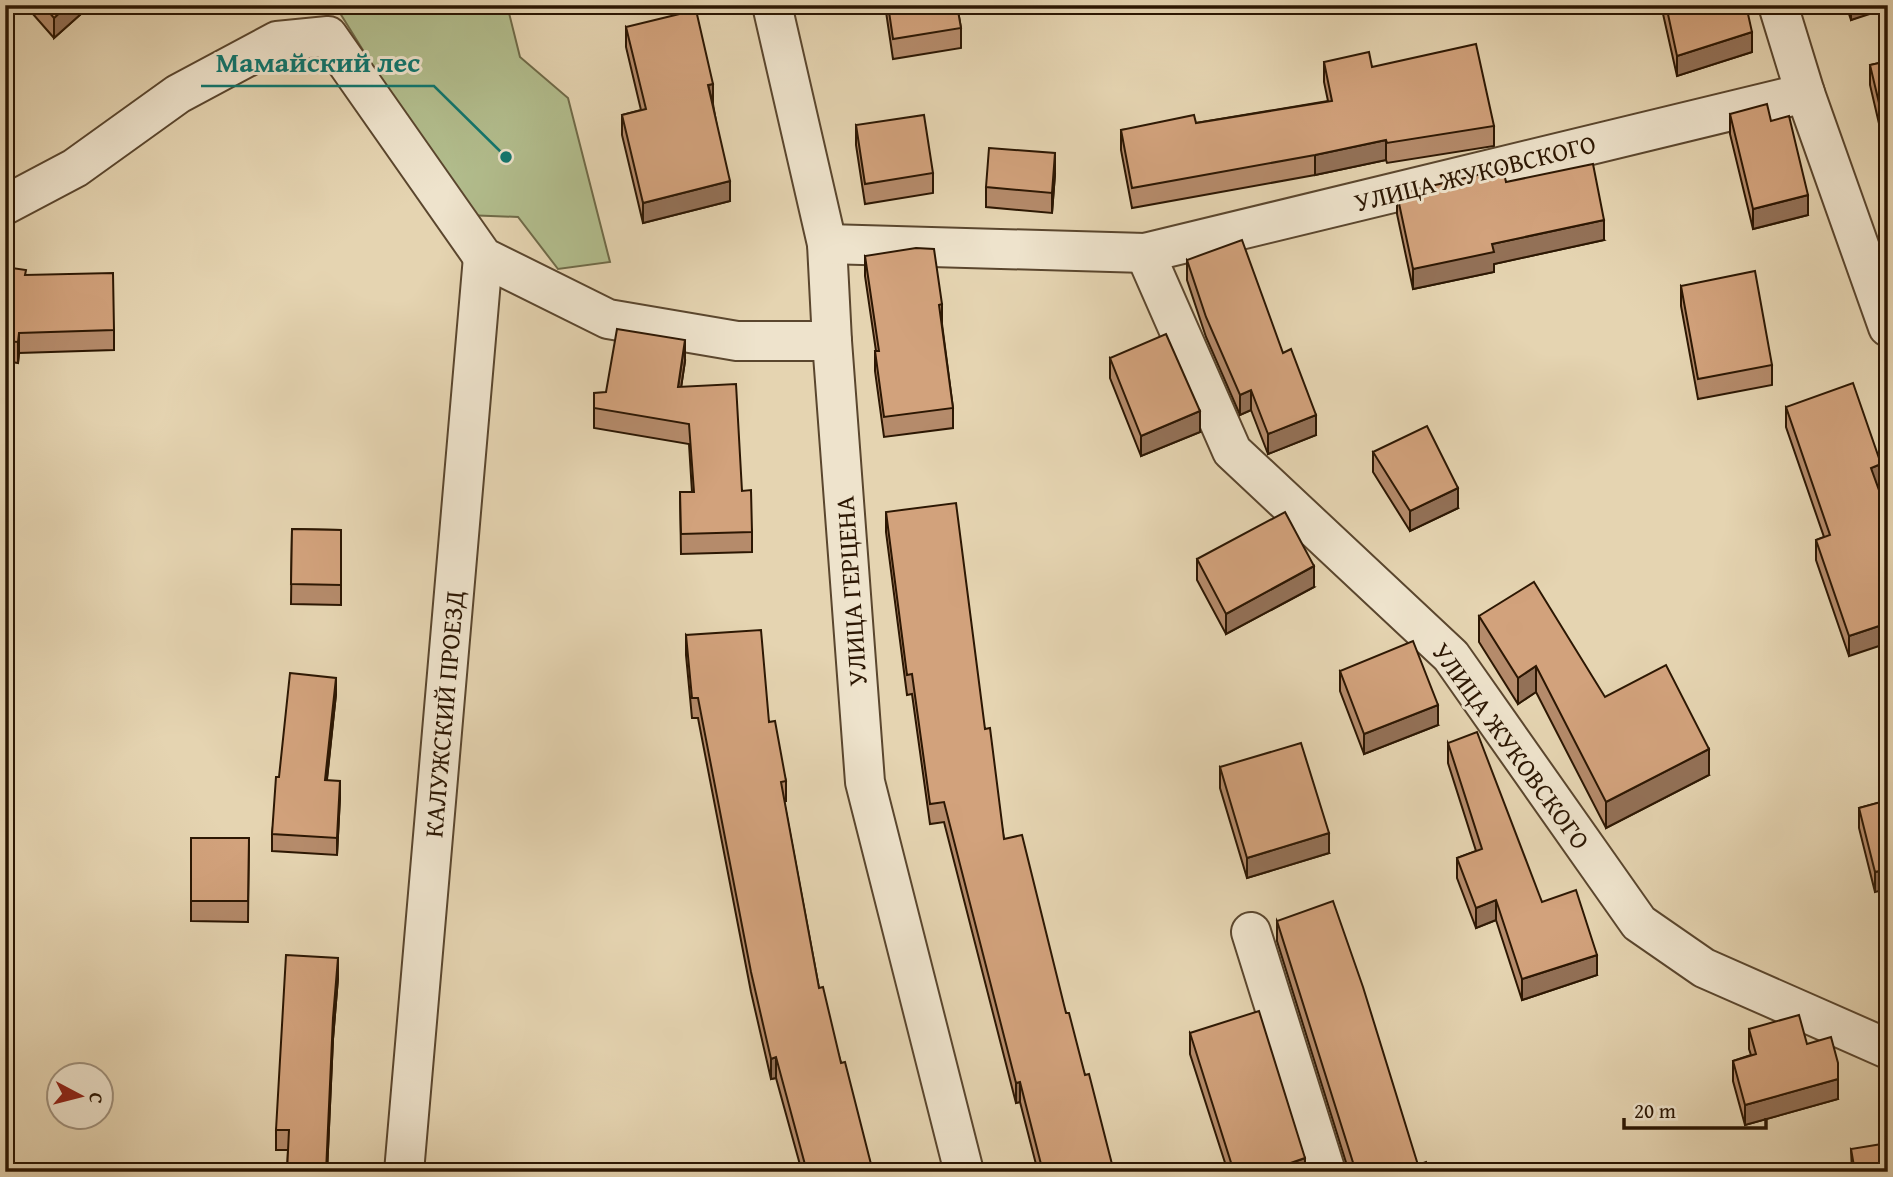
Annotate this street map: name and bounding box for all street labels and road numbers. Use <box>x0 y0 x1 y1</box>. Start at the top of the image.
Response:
street label: УЛИЦА ЖУКОВСКОГО <box>1350 124 1600 221</box>
street label: УЛИЦА ГЕРЦЕНА <box>824 494 877 688</box>
street label: КАЛУЖСКИЙ ПРОЕЗД <box>413 589 474 839</box>
street label: УЛИЦА ЖУКОВСКОГО <box>1423 634 1600 857</box>

